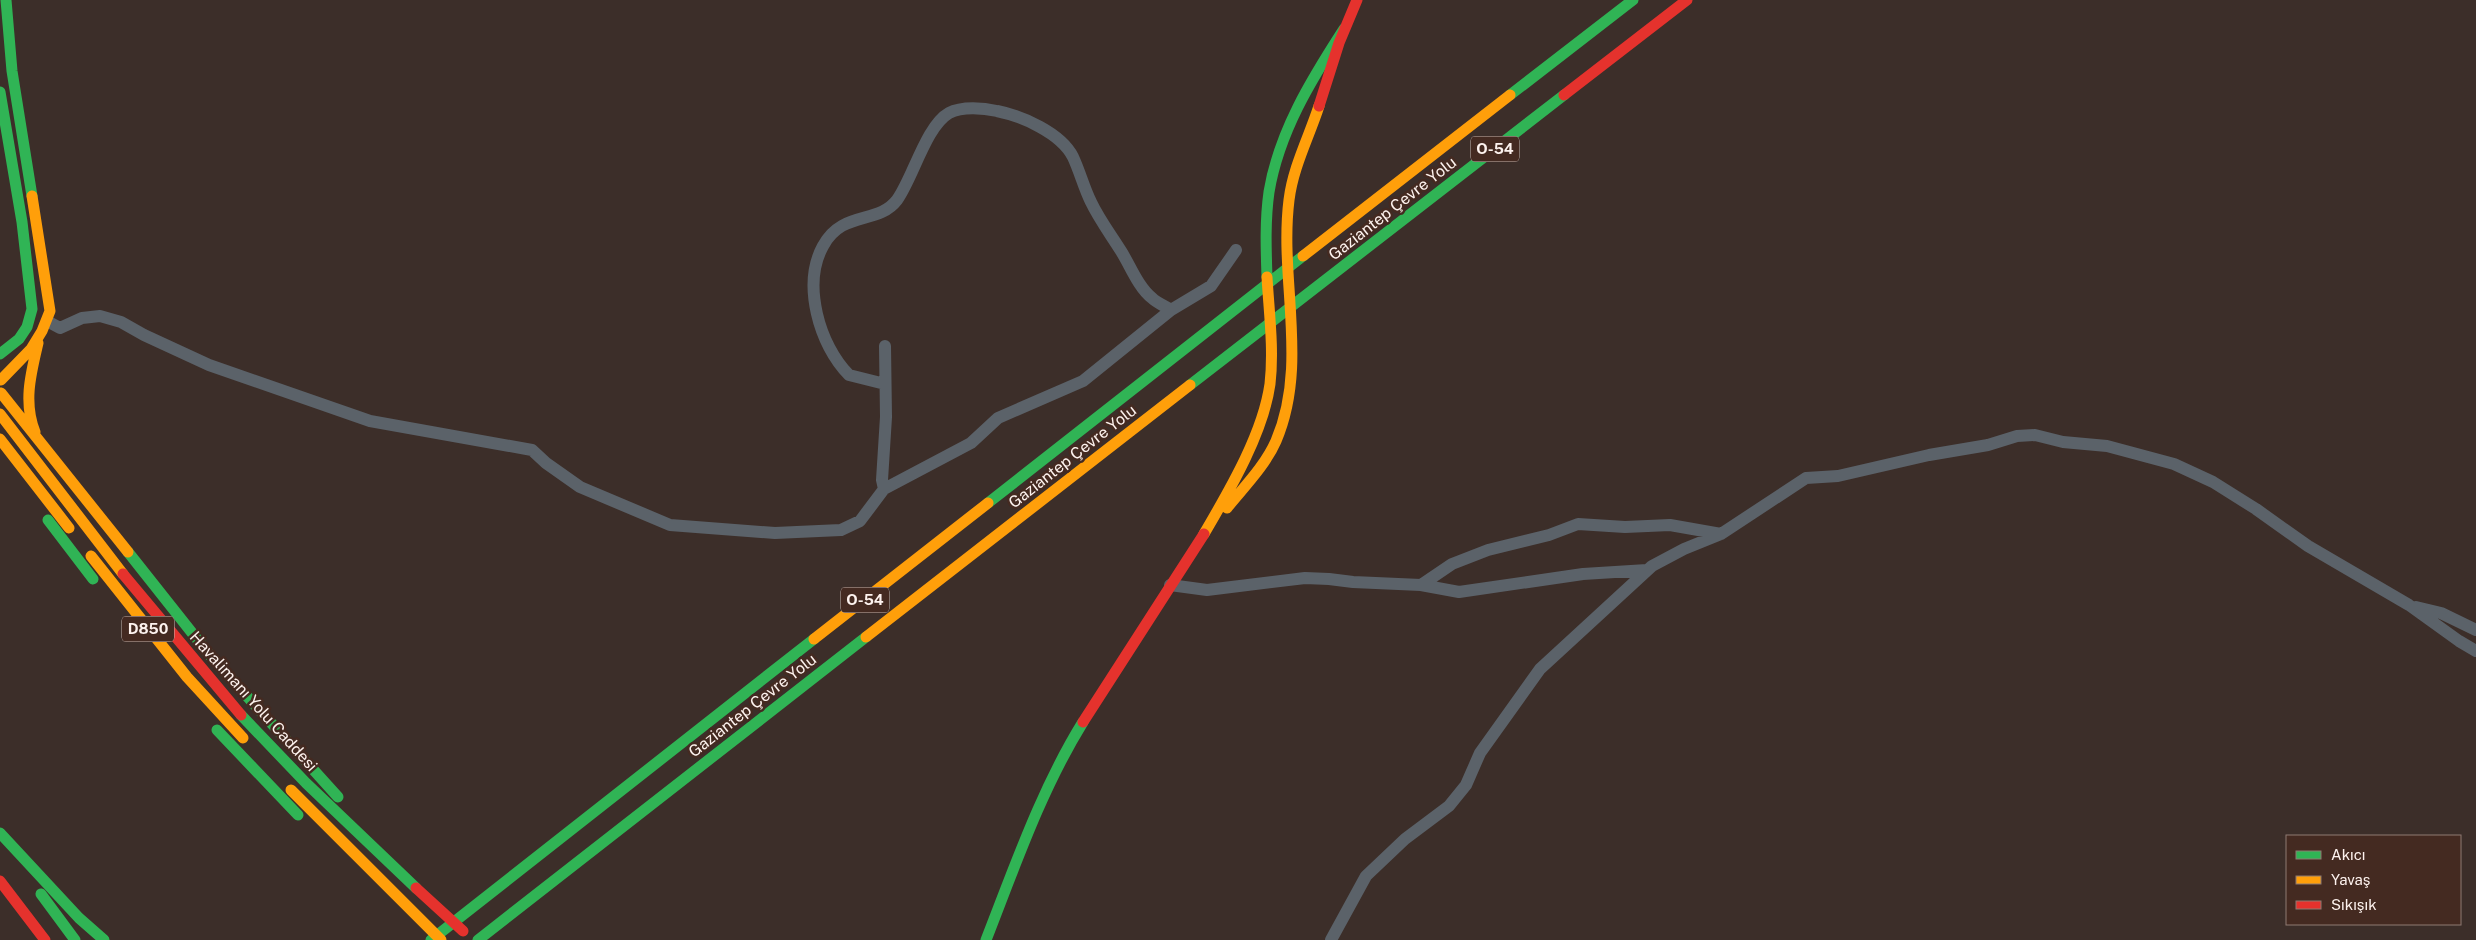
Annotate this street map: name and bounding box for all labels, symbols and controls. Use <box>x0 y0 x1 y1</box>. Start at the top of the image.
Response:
road number: O-54 <box>1471 136 1519 162</box>
street label: Gaziantep Çevre Yolu <box>1325 153 1460 264</box>
street label: Gaziantep Çevre Yolu <box>1005 401 1140 512</box>
road number: O-54 <box>841 588 889 612</box>
road number: D850 <box>122 616 174 642</box>
street label: Havalimanı Yolu Caddesi <box>186 628 321 775</box>
street label: Gaziantep Çevre Yolu <box>685 650 820 761</box>
legend <box>2286 835 2461 925</box>
text: Akıcı <box>2331 846 2365 863</box>
text: Yavaş <box>2331 871 2370 888</box>
text: Sıkışık <box>2331 896 2377 913</box>

